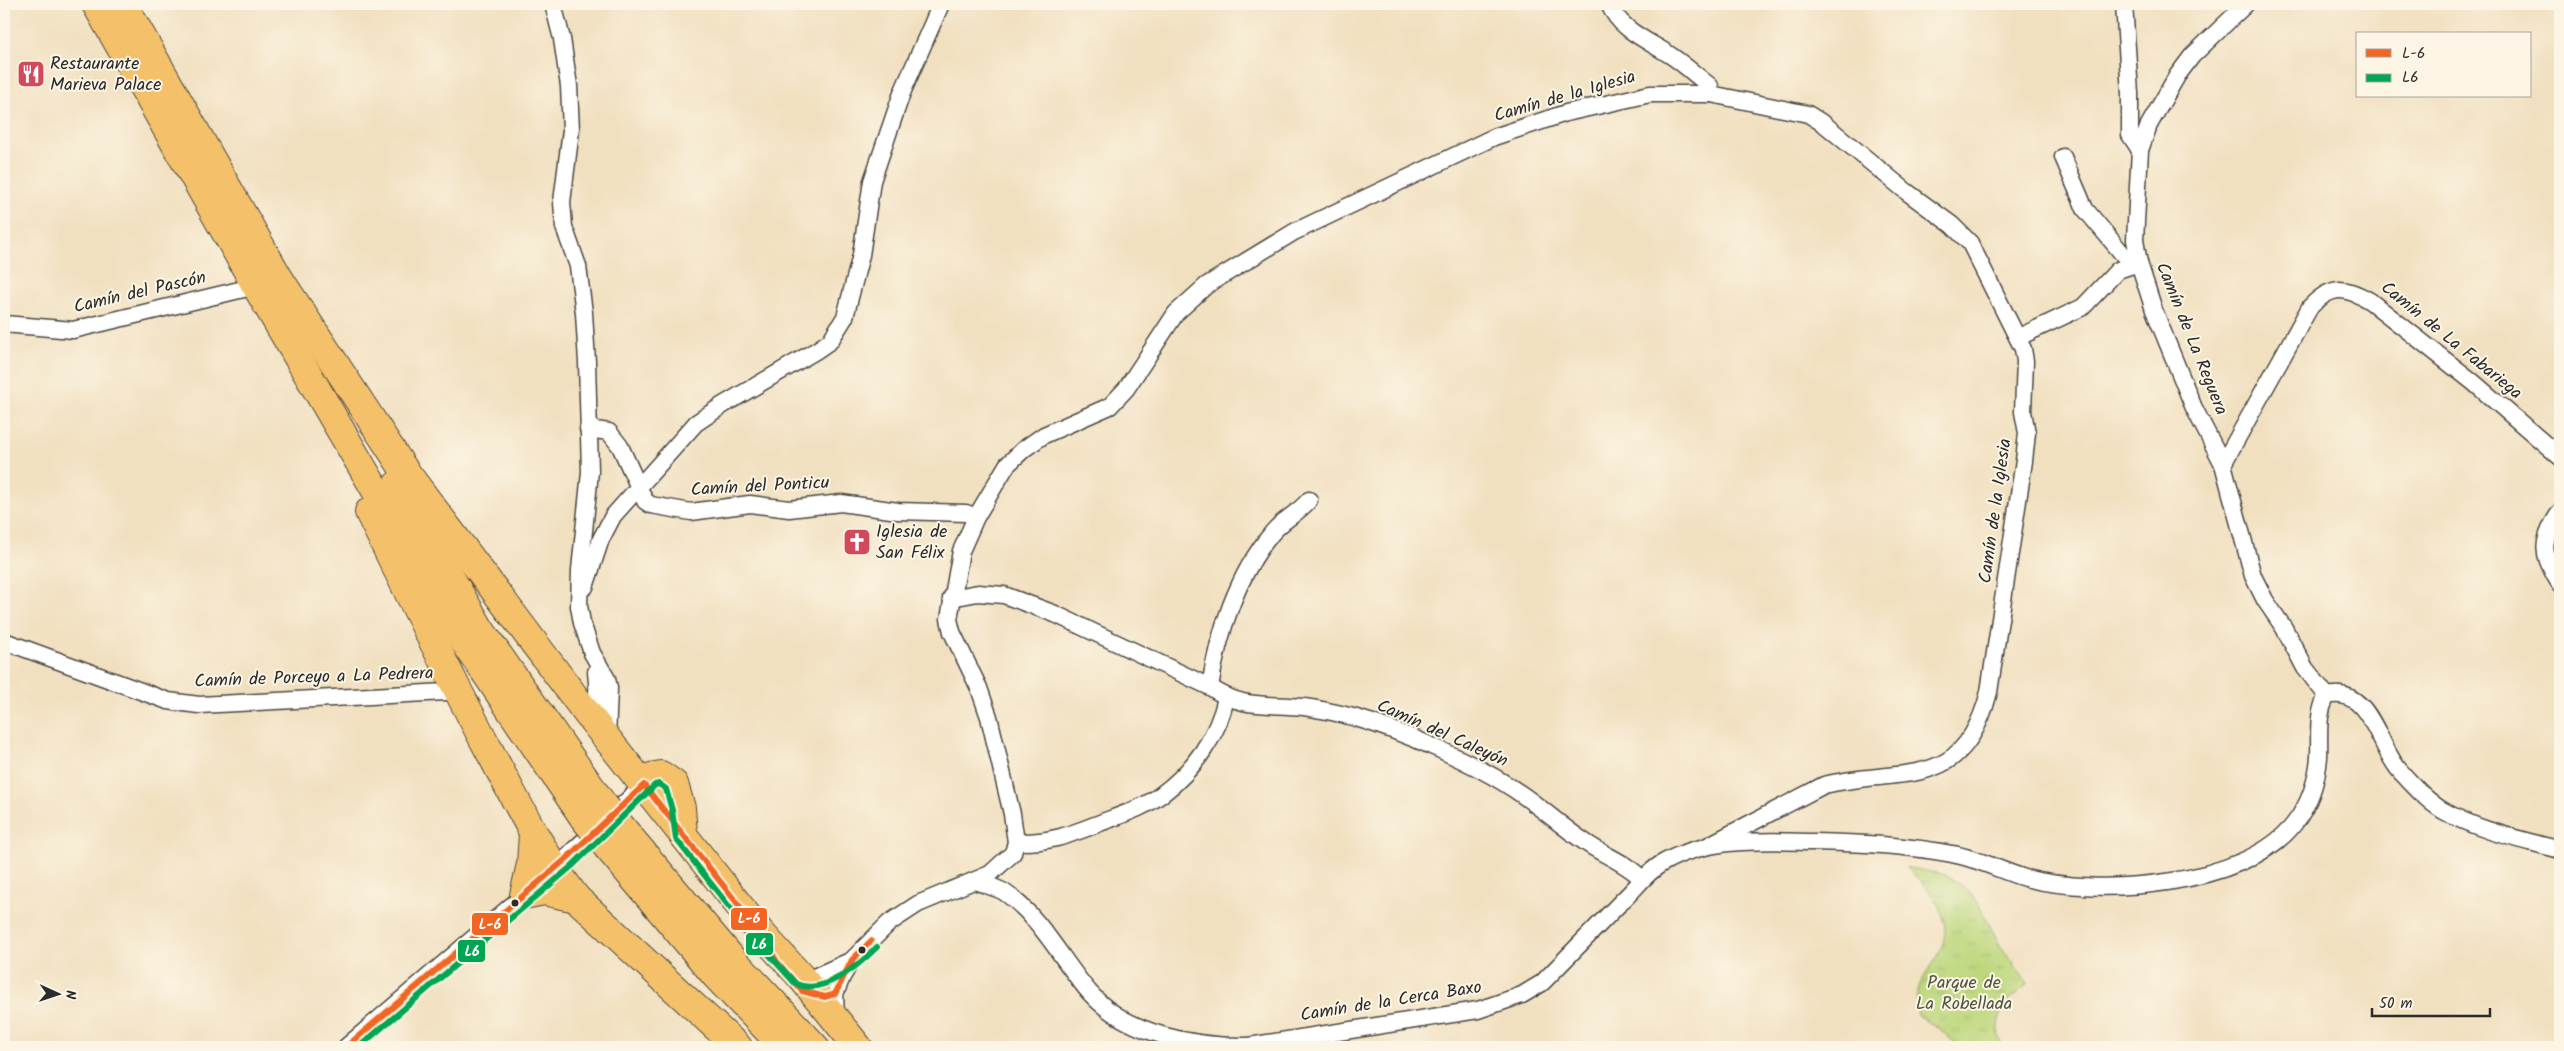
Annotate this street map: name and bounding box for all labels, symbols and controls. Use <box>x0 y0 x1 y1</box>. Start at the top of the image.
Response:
legend <box>2356 32 2532 98</box>
text: L-6 <box>2402 42 2425 66</box>
place label: Restaurante Marieva Palace <box>50 50 161 100</box>
restaurant icon: Restaurante Marieva Palace <box>16 59 46 89</box>
street label: Camín de la Iglesia <box>1491 63 1639 131</box>
text: L6 <box>2402 66 2419 90</box>
street label: Camín de La Reguera <box>2147 258 2235 420</box>
street label: Camín del Pascón <box>71 264 209 322</box>
street label: Camín de La Fabariega <box>2374 274 2528 408</box>
street label: Camín de la Iglesia <box>1971 437 2021 585</box>
street label: Camín del Ponticu <box>690 469 830 505</box>
place label: Iglesia de San Félix <box>876 518 947 568</box>
church icon: Iglesia de San Félix <box>842 527 872 557</box>
street label: Camín de Porceyo a La Pedrera <box>194 659 434 697</box>
street label: Camín del Caleyón <box>1372 692 1512 776</box>
unlabelled marker <box>510 898 520 908</box>
line badge: L-6 <box>730 907 768 931</box>
text: L-6 <box>738 908 761 930</box>
line badge: L-6 <box>471 912 509 936</box>
text: L-6 <box>479 914 502 936</box>
line badge: L6 <box>745 932 774 956</box>
text: L6 <box>751 934 767 956</box>
line badge: L6 <box>457 939 486 963</box>
text: L6 <box>464 941 480 963</box>
unlabelled marker <box>857 945 867 955</box>
north arrow <box>32 968 82 1018</box>
park label: Parque de La Robellada <box>1916 969 2012 1019</box>
street label: Camín de la Cerca Baxo <box>1298 973 1484 1031</box>
scale bar <box>2372 986 2489 1018</box>
text: N <box>59 990 81 1000</box>
text: 50 m <box>2379 992 2413 1016</box>

